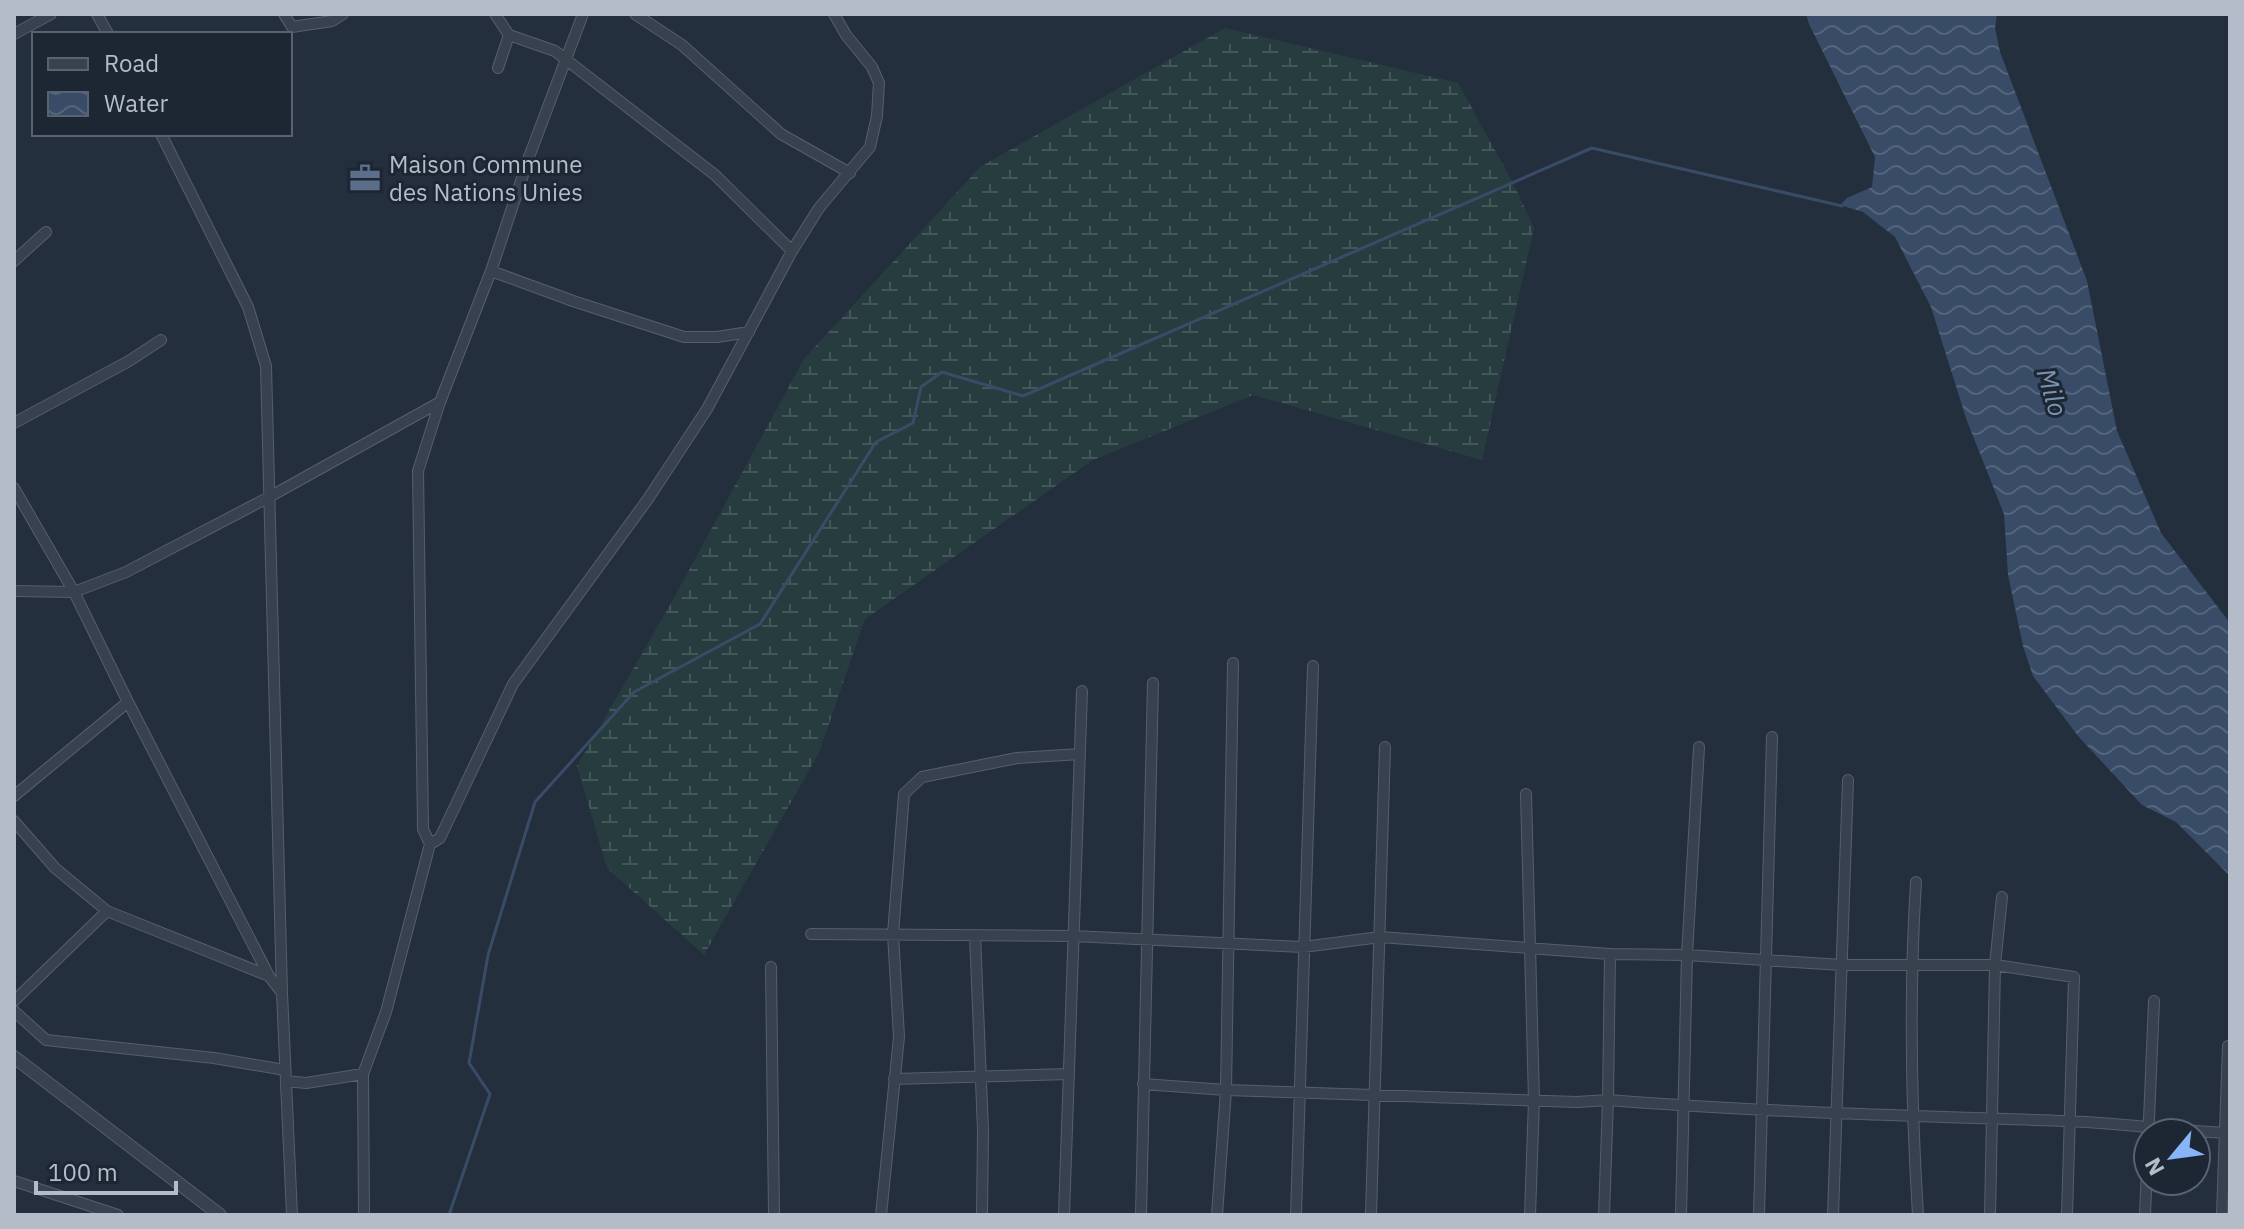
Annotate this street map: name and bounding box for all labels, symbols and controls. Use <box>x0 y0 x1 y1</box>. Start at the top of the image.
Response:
legend <box>32 32 292 136</box>
text: Road <box>104 47 159 79</box>
text: Water <box>104 87 168 119</box>
place label: Maison Commune des Nations Unies <box>389 148 583 208</box>
office icon: Maison Commune des Nations Unies <box>348 161 382 195</box>
water label: Milo <box>2030 364 2076 420</box>
north arrow <box>2132 1117 2212 1197</box>
scale bar <box>36 1145 176 1195</box>
text: N <box>2138 1153 2171 1181</box>
text: 100 m <box>48 1156 118 1188</box>

